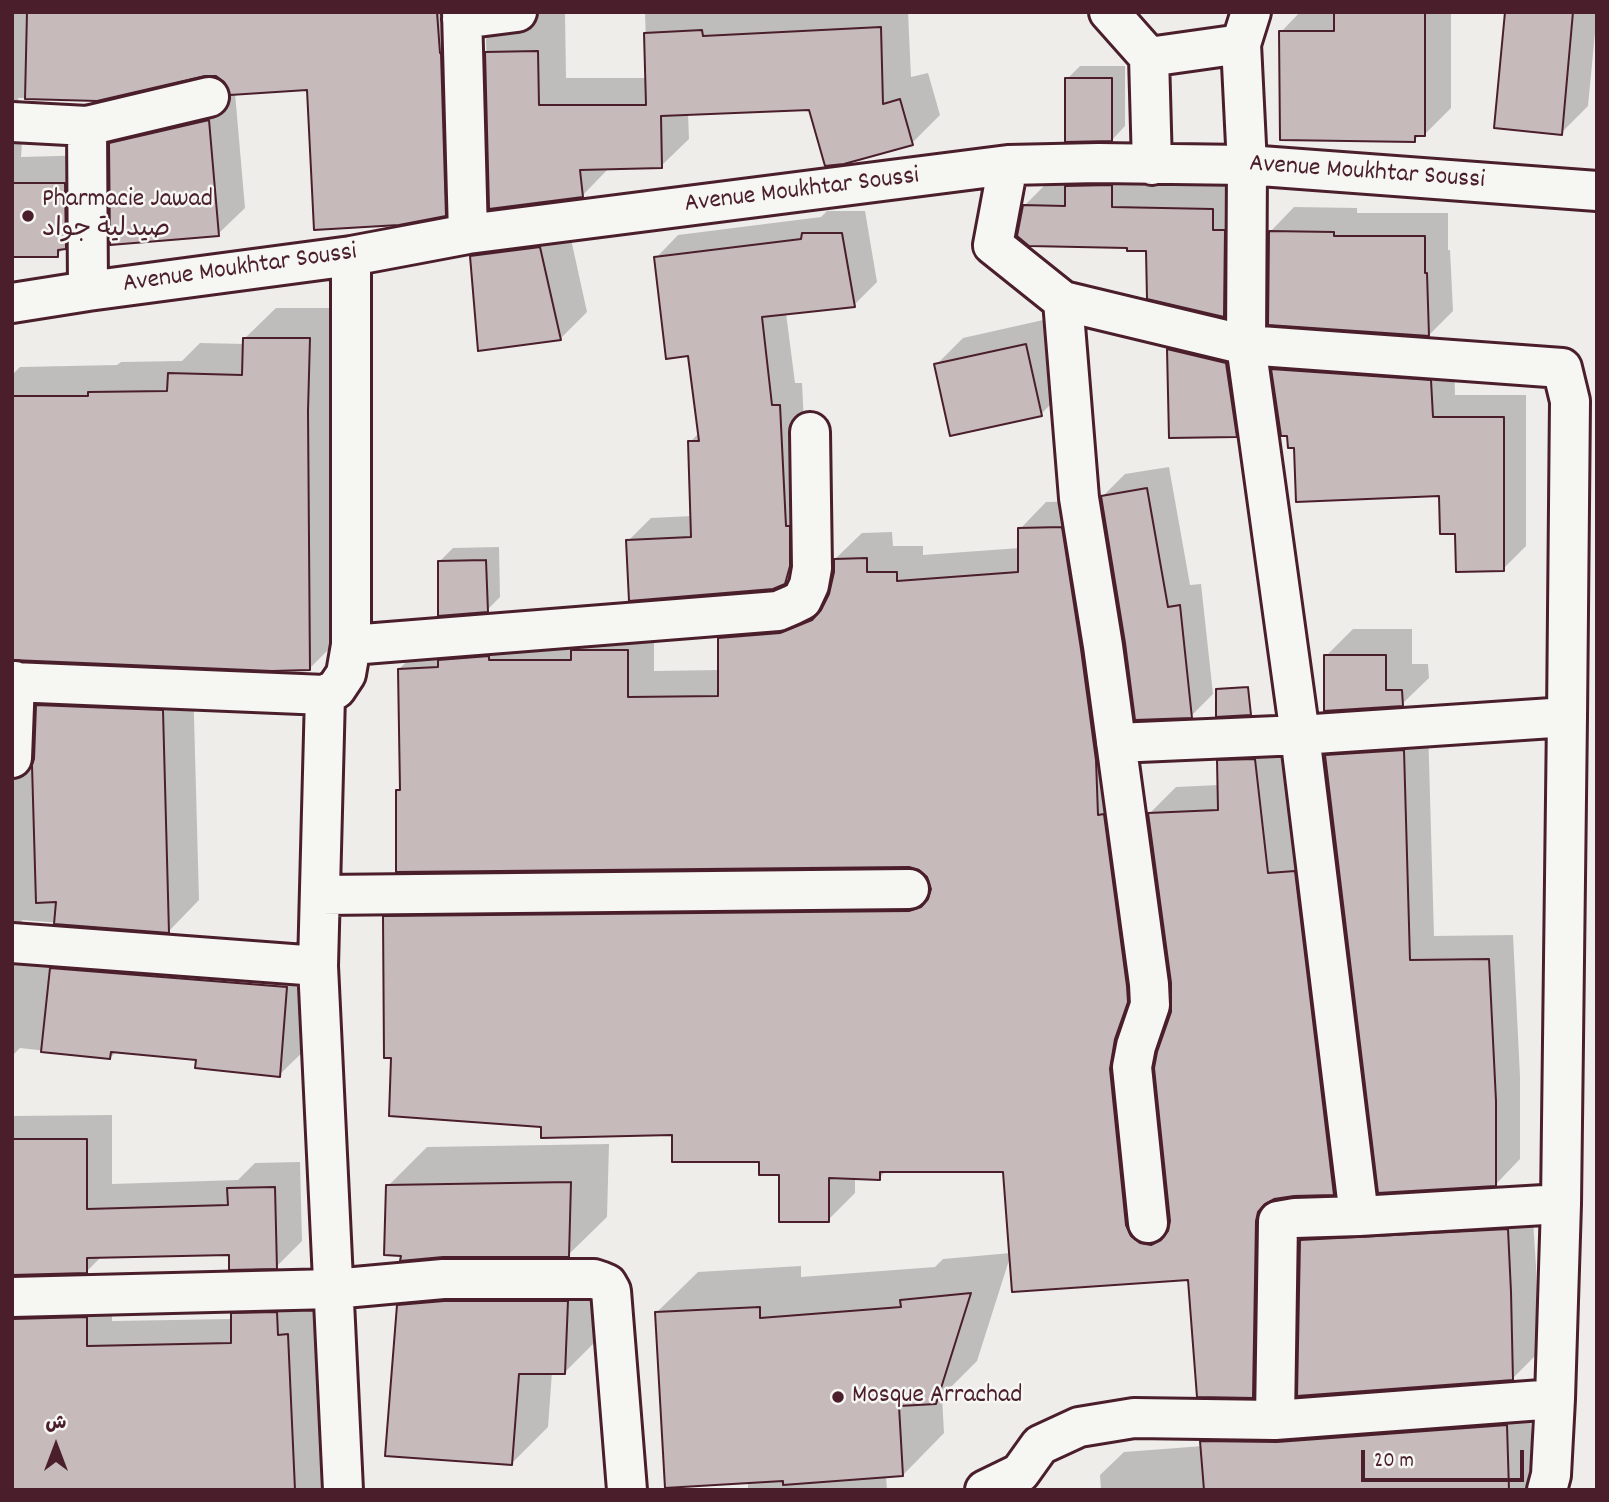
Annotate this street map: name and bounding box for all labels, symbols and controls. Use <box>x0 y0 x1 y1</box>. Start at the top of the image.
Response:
street label: Avenue Moukhtar Soussi <box>1248 150 1486 198</box>
street label: Avenue Moukhtar Soussi <box>683 162 921 222</box>
place label: Pharmacie Jawad صيدلية جواد <box>42 185 213 246</box>
marker: Pharmacie Jawad صيدلية جواد <box>20 208 36 224</box>
street label: Avenue Moukhtar Soussi <box>121 238 359 302</box>
place label: Mosque Arrachad <box>852 1381 1022 1413</box>
marker: Mosque Arrachad <box>830 1389 846 1405</box>
north arrow <box>21 1411 91 1481</box>
text: ش <box>46 1411 66 1438</box>
scale bar <box>1364 1436 1527 1480</box>
text: 20 m <box>1374 1447 1414 1477</box>

